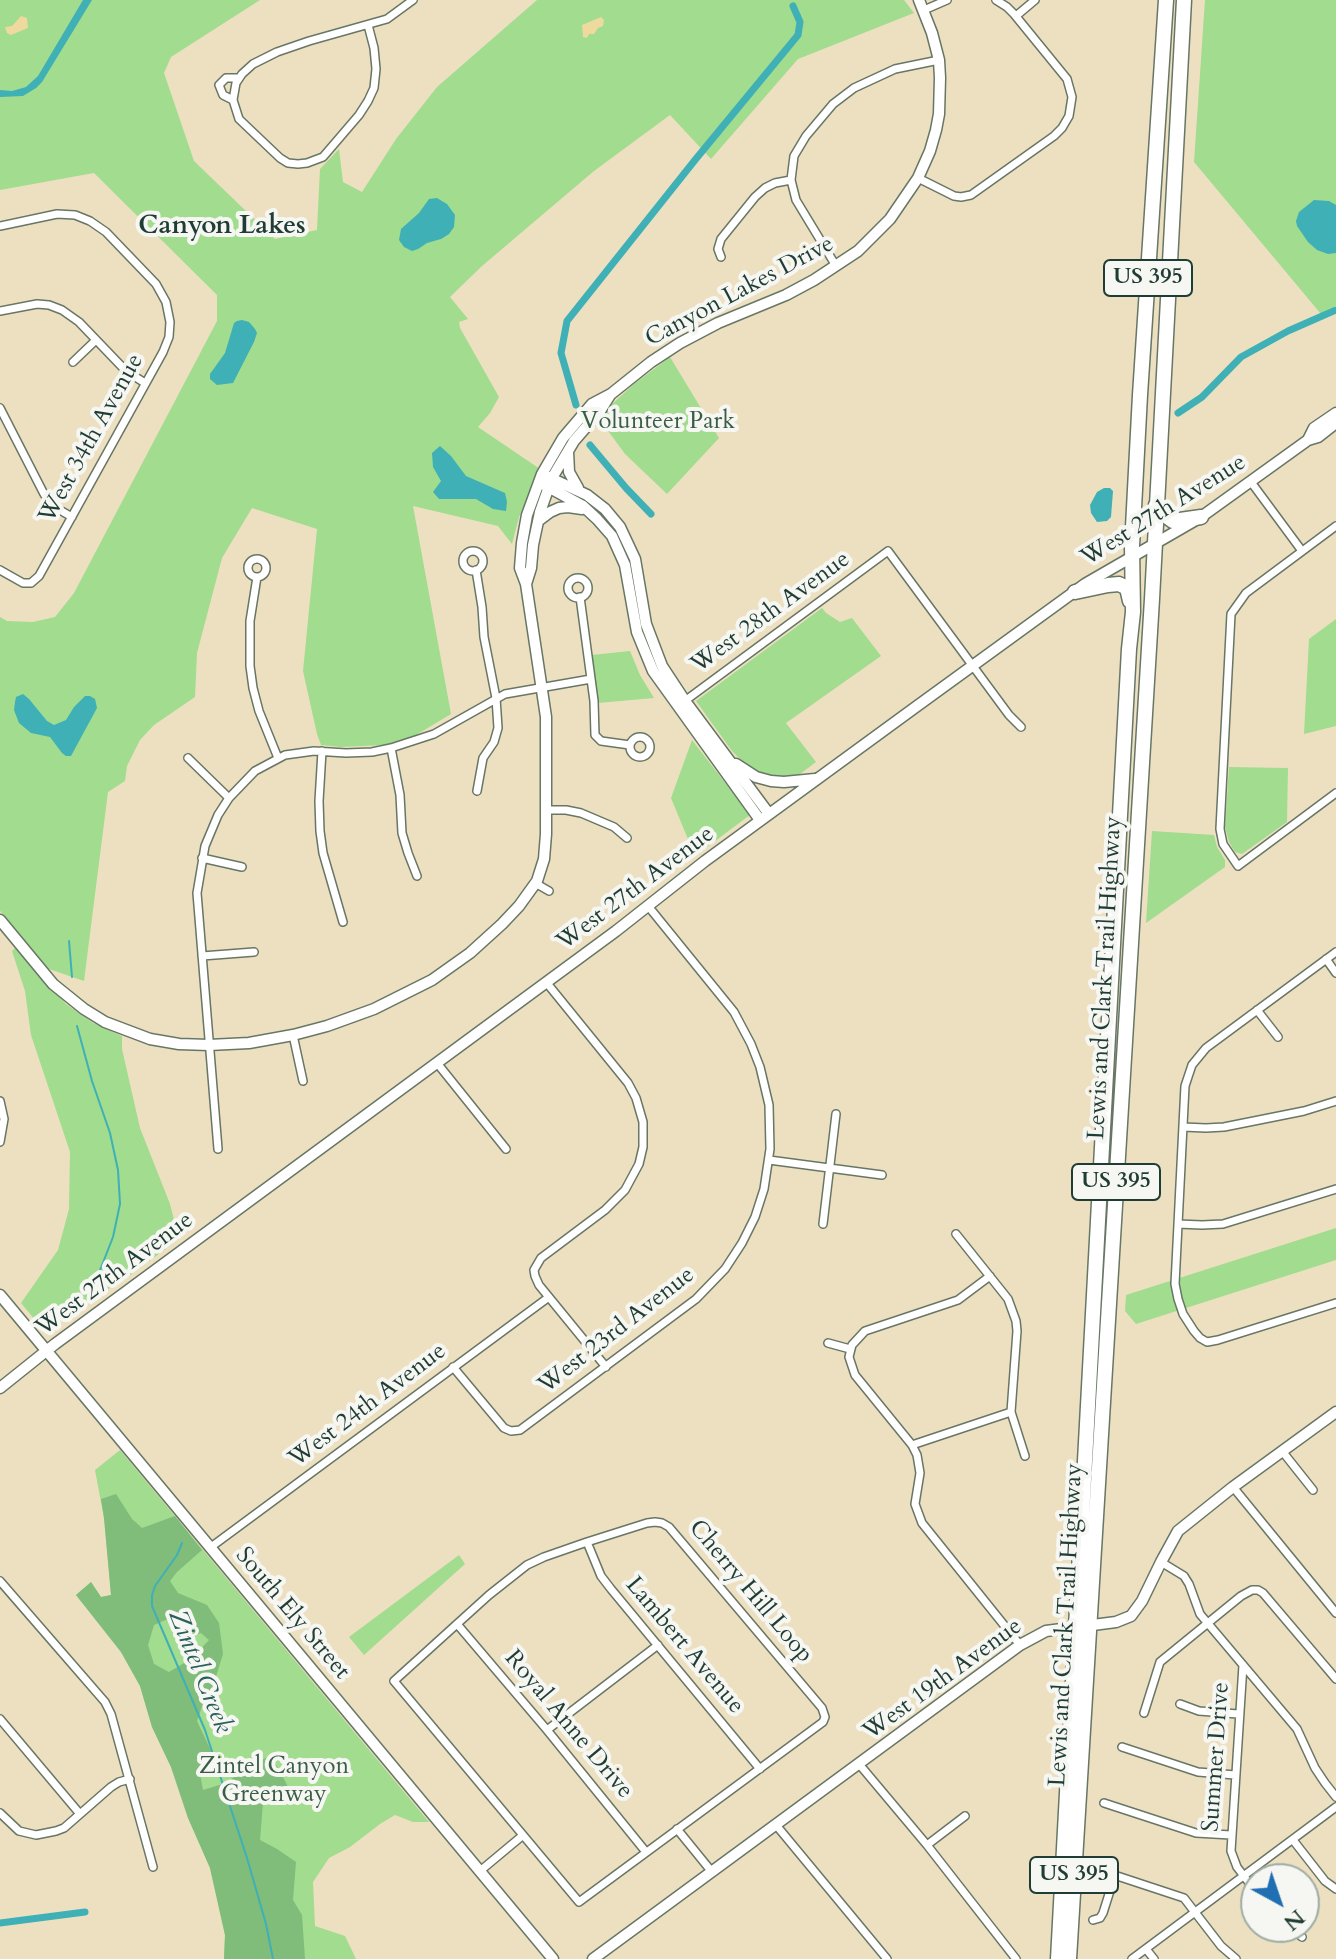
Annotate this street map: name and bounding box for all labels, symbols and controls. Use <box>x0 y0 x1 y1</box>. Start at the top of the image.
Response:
district label: Canyon Lakes <box>138 211 306 243</box>
street label: Canyon Lakes Drive <box>641 230 839 354</box>
road number: US 395 <box>1104 260 1192 296</box>
street label: West 34th Avenue <box>34 349 150 529</box>
park label: Volunteer Park <box>581 408 735 436</box>
street label: West 27th Avenue <box>1076 449 1252 573</box>
street label: West 28th Avenue <box>686 546 856 680</box>
street label: Lewis and Clark Trail Highway <box>1083 816 1129 1140</box>
street label: West 27th Avenue <box>552 821 720 957</box>
road number: US 395 <box>1072 1164 1160 1200</box>
street label: West 27th Avenue <box>31 1207 199 1343</box>
street label: West 23rd Avenue <box>533 1261 701 1401</box>
street label: West 24th Avenue <box>284 1338 452 1474</box>
street label: Lewis and Clark Trail Highway <box>1044 1463 1090 1787</box>
street label: Cherry Hill Loop <box>682 1515 818 1669</box>
street label: South Ely Street <box>229 1542 355 1686</box>
street label: Lambert Avenue <box>618 1572 750 1720</box>
water label: Zintel Creek <box>160 1606 238 1738</box>
street label: West 19th Avenue <box>858 1613 1028 1747</box>
street label: Royal Anne Drive <box>498 1645 638 1805</box>
street label: Summer Drive <box>1197 1681 1237 1833</box>
park label: Zintel Canyon Greenway <box>199 1753 349 1809</box>
road number: US 395 <box>1030 1857 1118 1893</box>
north arrow <box>1240 1863 1320 1943</box>
text: N <box>1277 1902 1311 1937</box>

